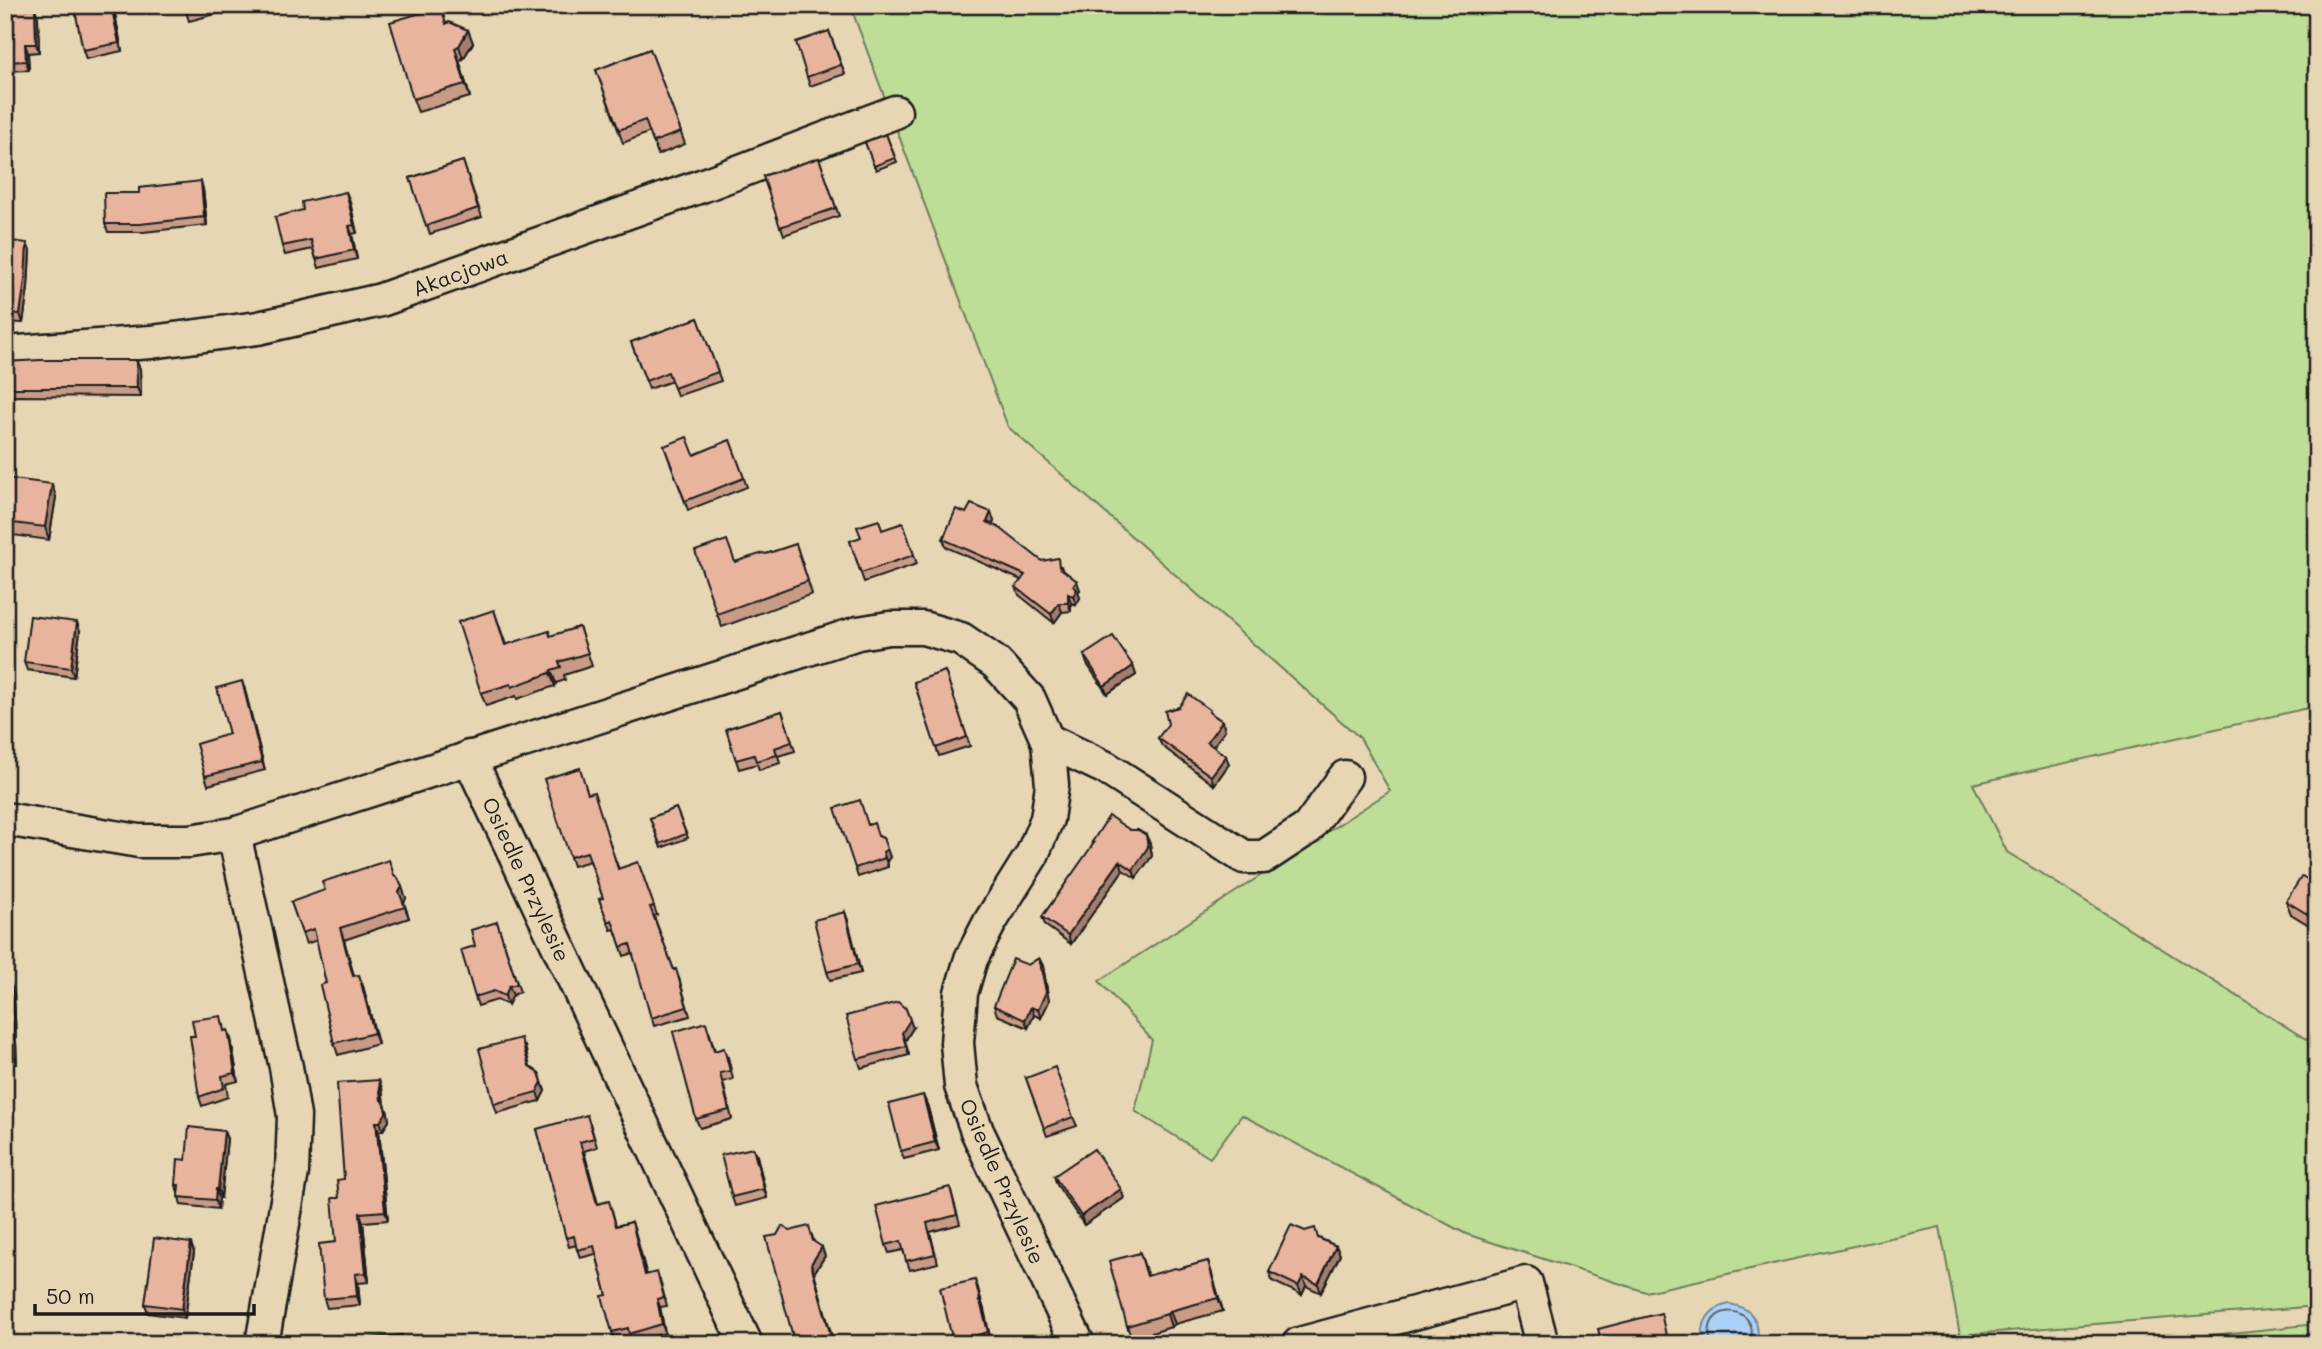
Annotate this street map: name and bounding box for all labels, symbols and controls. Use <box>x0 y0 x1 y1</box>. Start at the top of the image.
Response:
street label: Akacjowa <box>408 242 512 302</box>
street label: Osiedle Przylesie <box>477 792 577 966</box>
street label: Osiedle Przylesie <box>954 1094 1052 1268</box>
scale bar <box>35 1272 254 1316</box>
text: 50 m <box>46 1282 95 1309</box>

